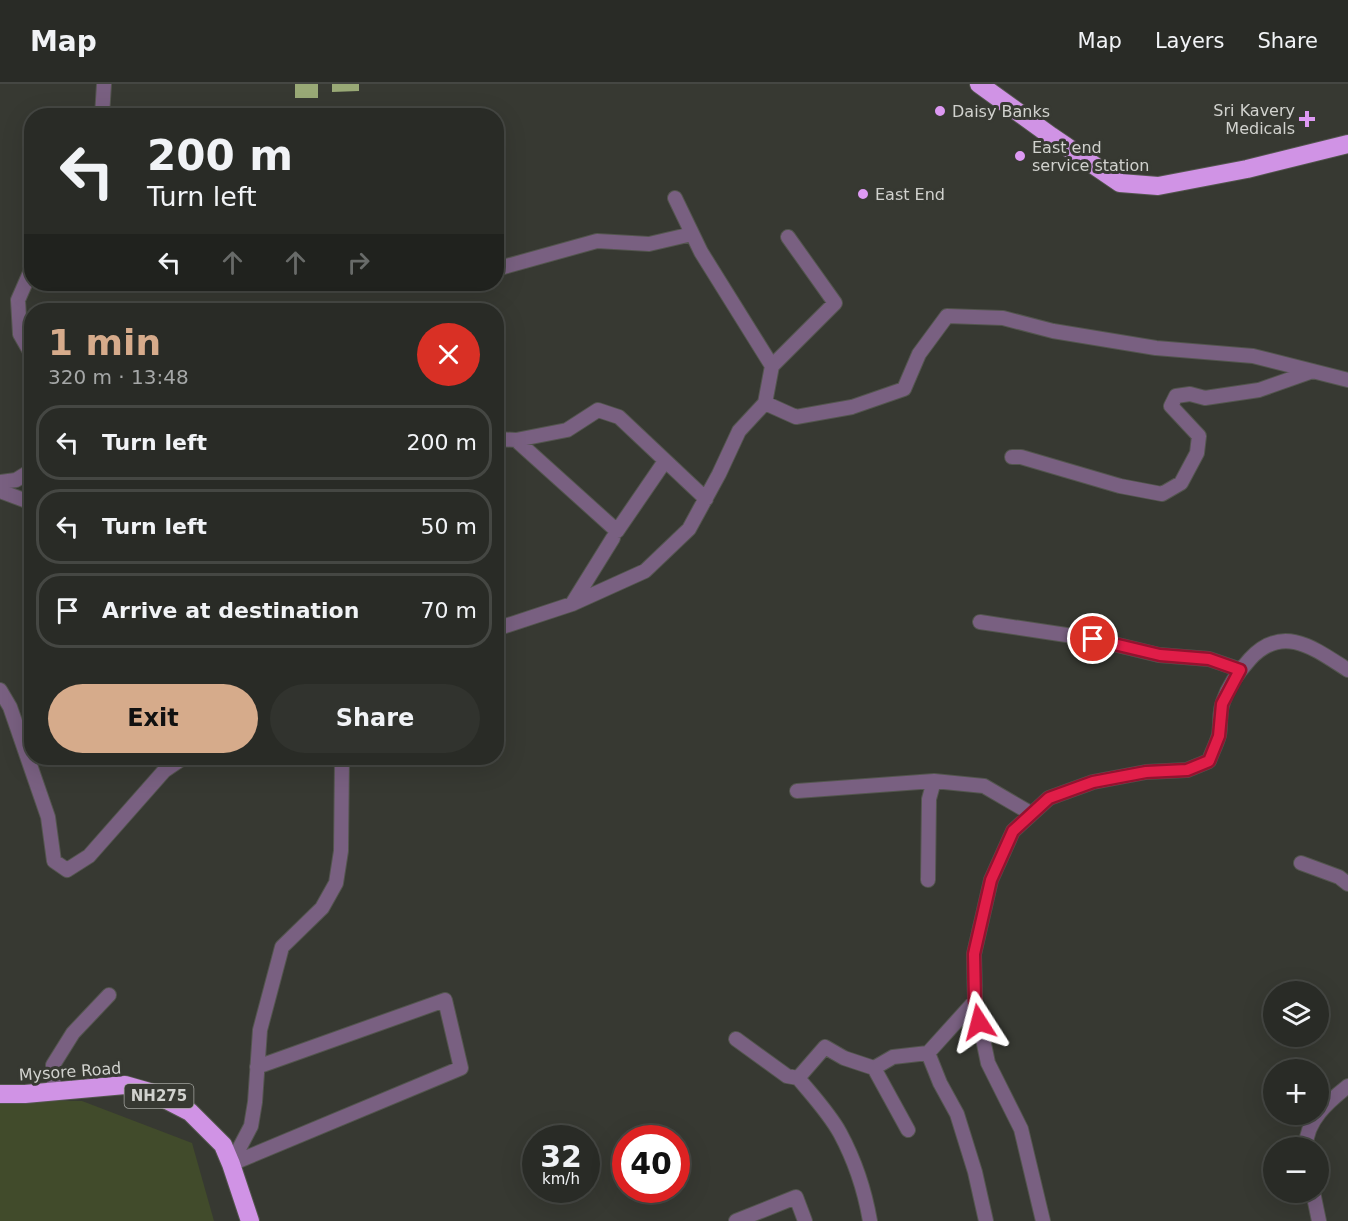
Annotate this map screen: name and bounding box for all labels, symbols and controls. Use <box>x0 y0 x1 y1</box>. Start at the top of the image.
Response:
text: Map <box>30 25 97 58</box>
text: Map <box>1078 29 1122 53</box>
text: Layers <box>1155 29 1224 53</box>
text: Share <box>1257 29 1318 53</box>
place label: Sri Kavery Medicals <box>1213 101 1295 138</box>
place label: Daisy Banks <box>952 102 1050 121</box>
marker: Daisy Banks <box>933 104 947 118</box>
marker: Sri Kavery Medicals <box>1300 112 1314 126</box>
text: 200 m <box>147 131 293 180</box>
icon: left <box>48 132 126 210</box>
place label: East end service station <box>1032 138 1149 175</box>
marker: East end service station <box>1013 149 1027 163</box>
text: Turn left <box>147 181 257 212</box>
place label: East End <box>875 185 945 204</box>
marker: East End <box>856 187 870 201</box>
icon: left <box>153 246 186 279</box>
icon: ahead <box>216 246 249 279</box>
icon: ahead <box>279 246 312 279</box>
icon: right <box>342 246 375 279</box>
text: 1 min <box>48 322 161 363</box>
button: close <box>417 323 480 386</box>
text: 320 m · 13:48 <box>48 365 189 389</box>
icon: left <box>51 426 84 459</box>
text: Turn left <box>102 430 207 455</box>
text: 200 m <box>407 430 477 455</box>
icon: left <box>51 510 84 543</box>
text: Turn left <box>102 514 207 539</box>
text: 50 m <box>421 514 477 539</box>
icon: arrive <box>51 594 84 627</box>
text: Arrive at destination <box>102 598 359 623</box>
text: 70 m <box>421 598 477 623</box>
pin <box>1067 613 1118 664</box>
icon: arrive <box>1076 622 1109 655</box>
button: Exit <box>48 684 258 753</box>
button: Share <box>270 684 480 753</box>
map controls <box>1263 981 1329 1203</box>
button: layers <box>1263 981 1329 1047</box>
position arrow <box>947 990 1011 1054</box>
street label: Mysore Road <box>18 1058 122 1085</box>
button: + <box>1263 1059 1329 1125</box>
road number: NH275 <box>124 1084 194 1108</box>
speed limit sign: 40 <box>612 1125 690 1203</box>
button: − <box>1263 1137 1329 1203</box>
text: 32 <box>540 1139 582 1174</box>
text: km/h <box>542 1170 580 1188</box>

